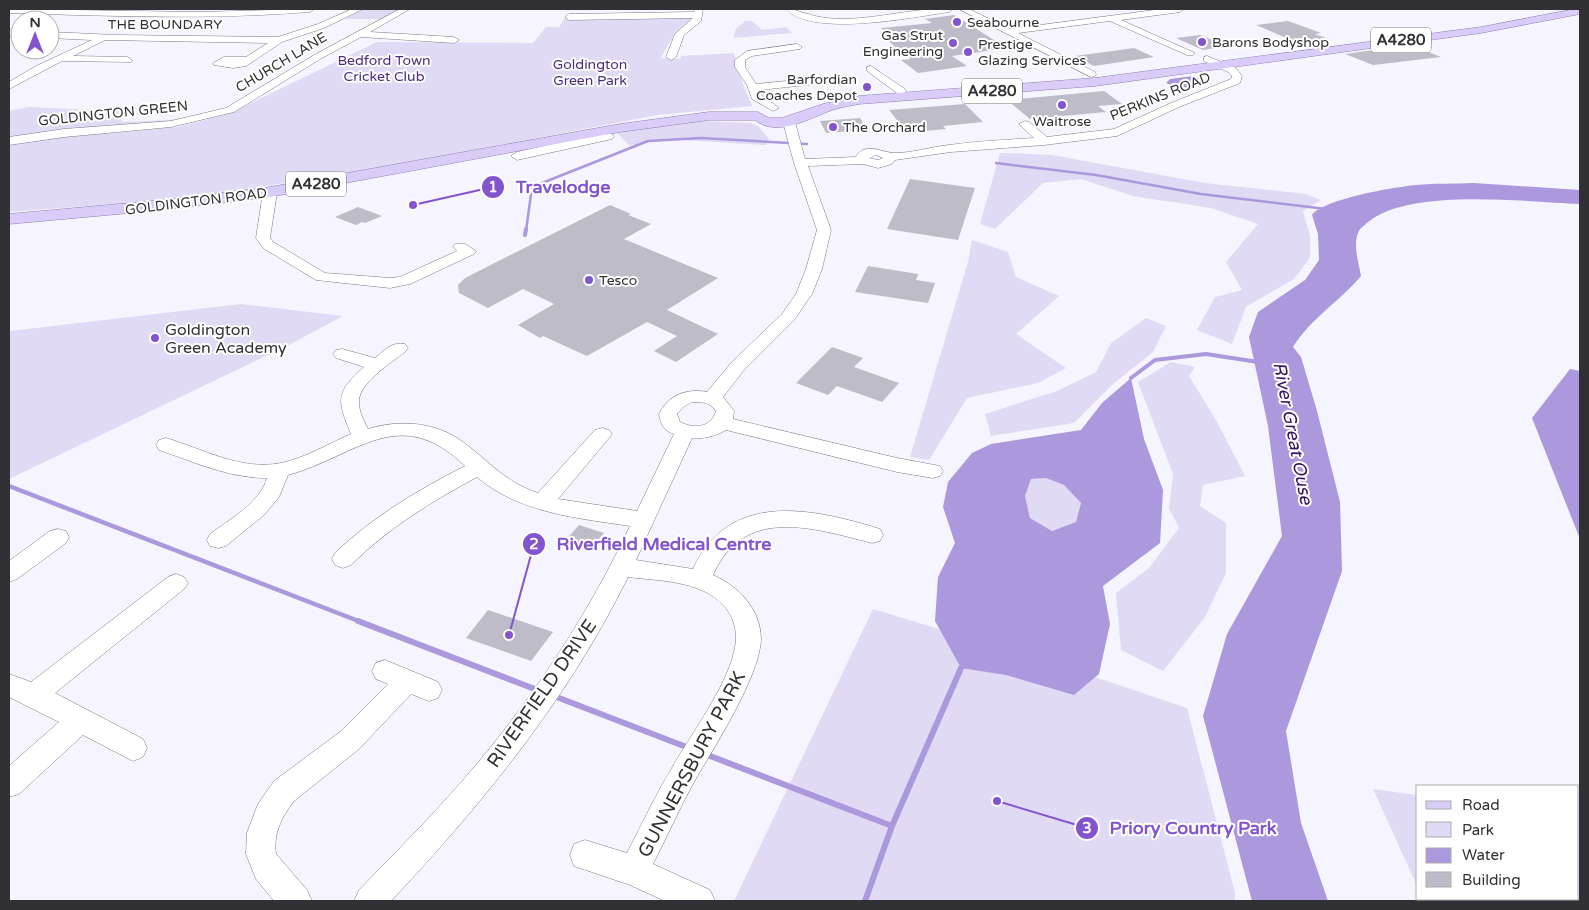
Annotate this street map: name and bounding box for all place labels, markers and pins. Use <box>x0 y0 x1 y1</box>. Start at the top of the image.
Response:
place label: Seabourne <box>967 14 1039 31</box>
marker: Seabourne <box>951 16 963 28</box>
place label: Gas Strut Engineering <box>863 27 944 60</box>
place label: Barons Bodyshop <box>1212 34 1329 51</box>
place label: Prestige Glazing Services <box>978 36 1087 69</box>
marker: Barons Bodyshop <box>1196 36 1208 48</box>
marker: Gas Strut Engineering <box>947 37 959 49</box>
marker: Prestige Glazing Services <box>962 46 974 58</box>
place label: Barfordian Coaches Depot <box>756 71 858 104</box>
marker: Barfordian Coaches Depot <box>861 81 873 93</box>
marker: Waitrose <box>1056 99 1068 111</box>
place label: Waitrose <box>1033 113 1091 130</box>
place label: The Orchard <box>843 119 926 136</box>
marker: The Orchard <box>827 121 839 133</box>
callout: Travelodge <box>480 171 620 204</box>
place label: Tesco <box>599 272 637 289</box>
marker: Tesco <box>583 274 595 286</box>
place label: Goldington Green Academy <box>165 320 287 358</box>
marker: Goldington Green Academy <box>149 332 161 344</box>
callout: Riverfield Medical Centre <box>522 527 782 560</box>
callout: Priory Country Park <box>1075 811 1287 844</box>

